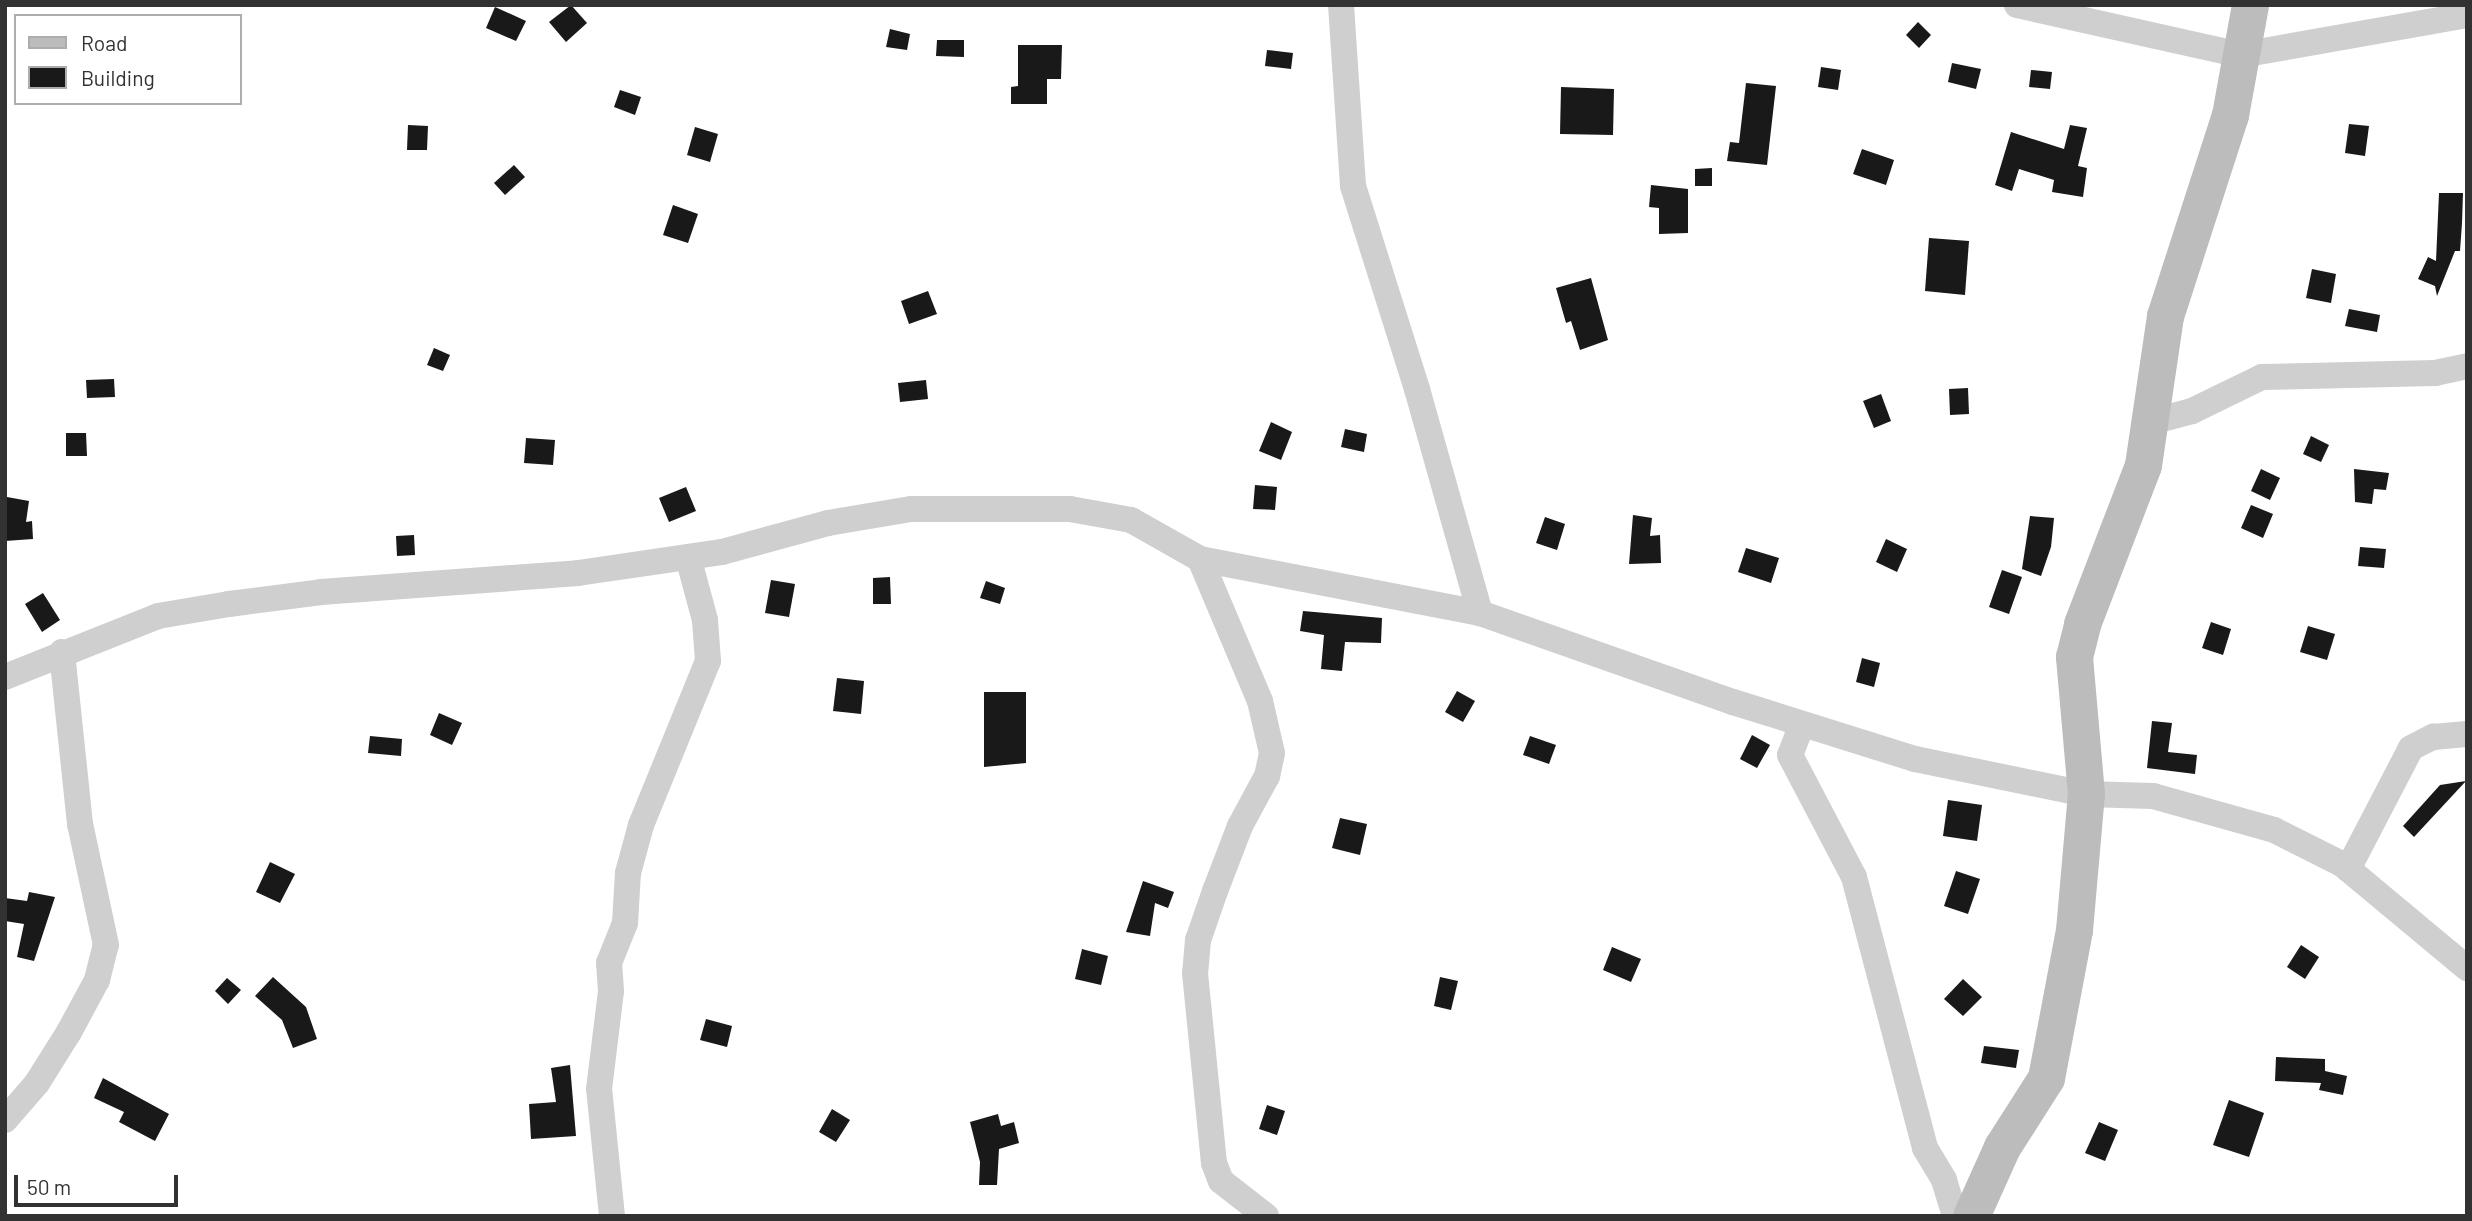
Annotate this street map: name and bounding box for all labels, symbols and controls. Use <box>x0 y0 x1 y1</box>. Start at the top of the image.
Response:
legend <box>14 14 242 105</box>
text: Road <box>81 30 127 55</box>
text: Building <box>81 65 155 90</box>
scale bar <box>18 1162 182 1206</box>
text: 50 m <box>27 1174 71 1199</box>

